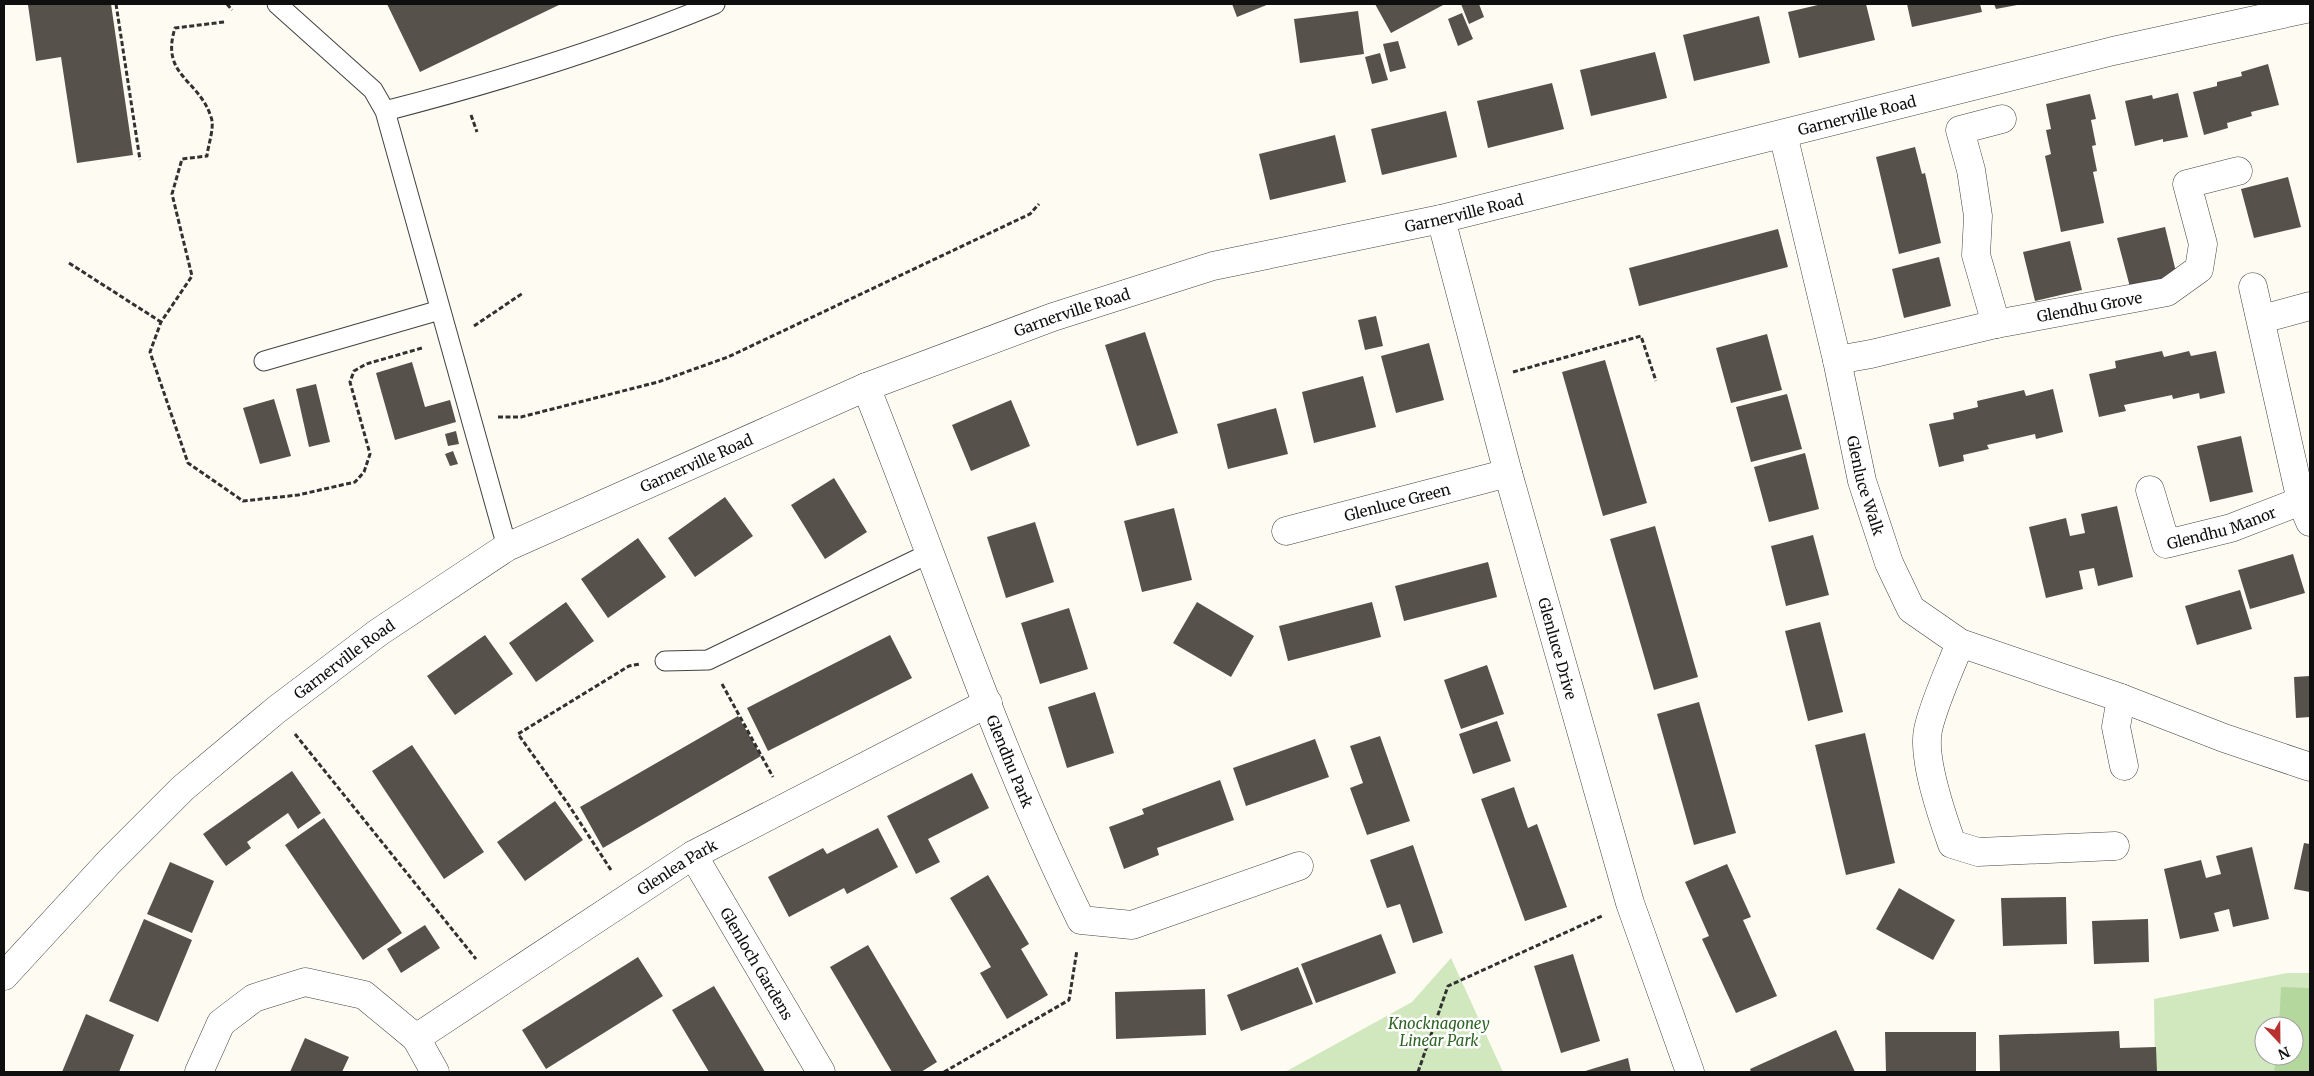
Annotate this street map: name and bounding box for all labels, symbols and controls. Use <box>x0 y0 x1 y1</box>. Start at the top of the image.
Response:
street label: Garnerville Road <box>1796 91 1918 139</box>
street label: Garnerville Road <box>1403 189 1525 236</box>
street label: Garnerville Road <box>1011 284 1132 340</box>
street label: Glendhu Grove <box>2035 287 2144 326</box>
street label: Garnerville Road <box>637 429 755 496</box>
street label: Glenluce Walk <box>1843 434 1889 538</box>
street label: Glenluce Green <box>1342 479 1452 525</box>
street label: Glendhu Manor <box>2165 502 2279 553</box>
street label: Glenluce Drive <box>1534 595 1581 702</box>
street label: Garnerville Road <box>290 615 398 703</box>
street label: Glendhu Park <box>983 712 1038 811</box>
street label: Glenlea Park <box>633 835 720 899</box>
street label: Glenloch Gardens <box>716 904 798 1023</box>
park label: Knocknagoney Linear Park <box>1387 1014 1490 1050</box>
north arrow <box>2254 1016 2304 1066</box>
text: N <box>2275 1043 2292 1063</box>

